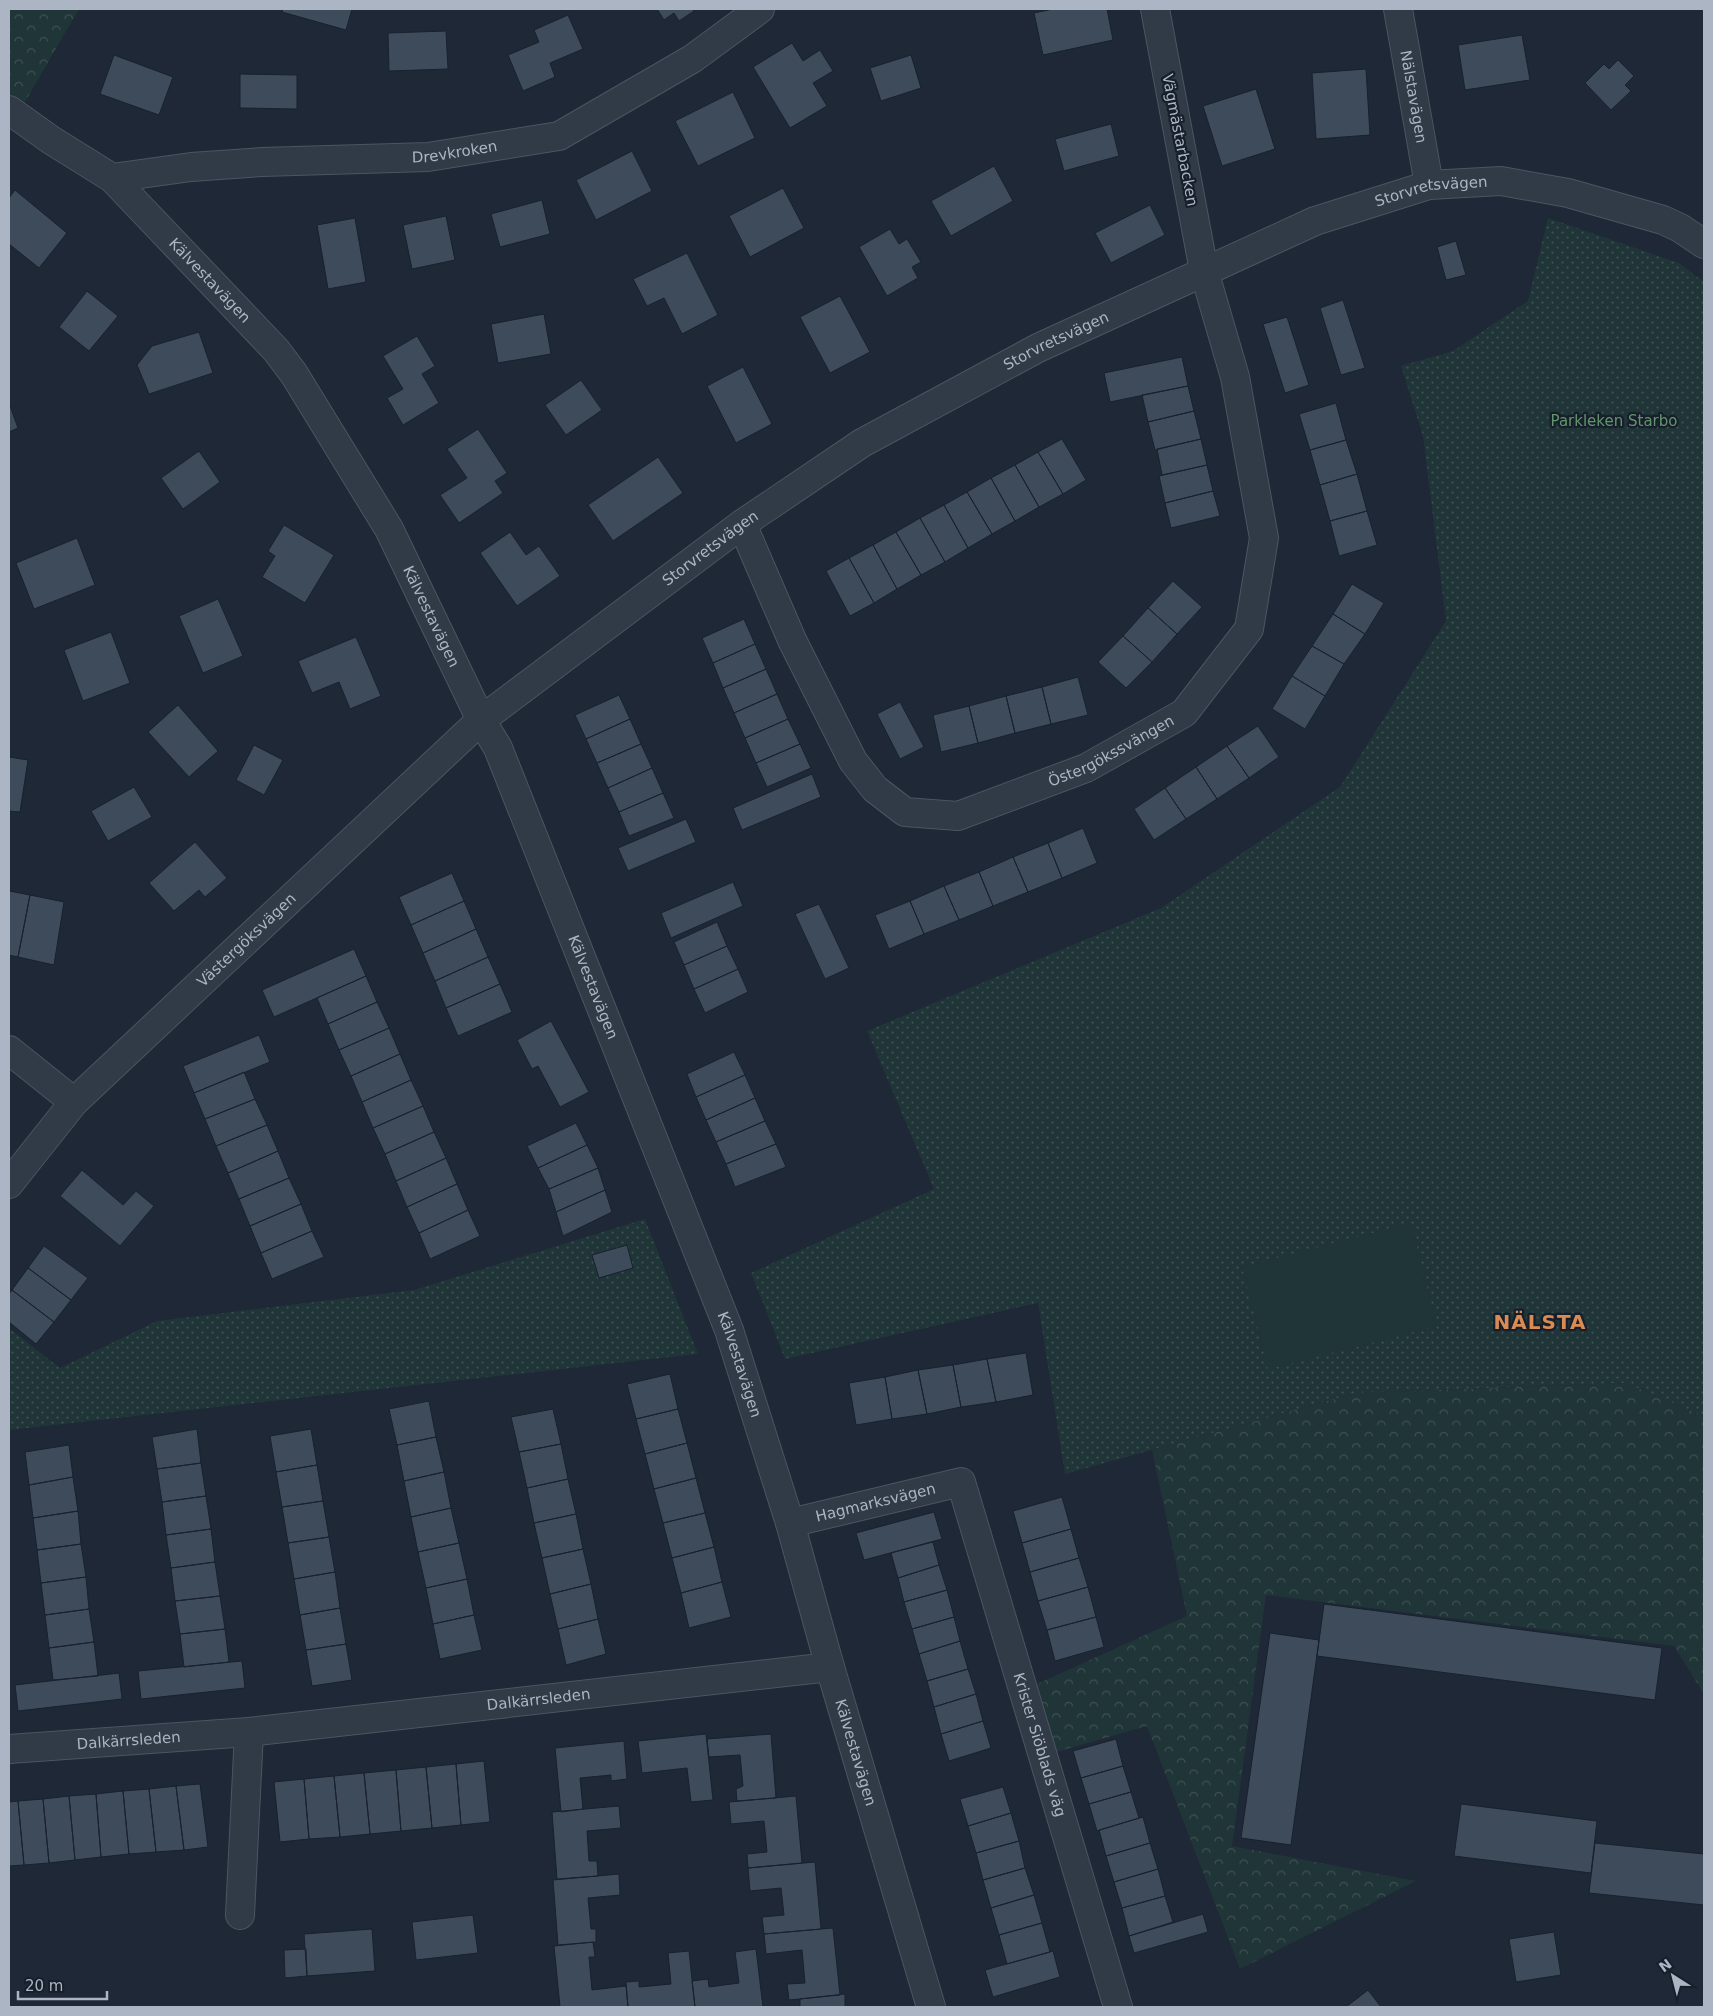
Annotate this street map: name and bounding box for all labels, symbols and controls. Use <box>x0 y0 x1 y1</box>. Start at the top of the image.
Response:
street label: Nälstavägen <box>1396 49 1430 144</box>
street label: Vägmästarbacken <box>1158 72 1202 208</box>
street label: Drevkroken <box>412 137 499 166</box>
street label: Storvretsvägen <box>1373 173 1488 211</box>
street label: Kälvestavägen <box>165 234 254 327</box>
street label: Storvretsvägen <box>1000 308 1112 374</box>
park label: Parkleken Starbo <box>1551 412 1677 430</box>
street label: Storvretsvägen <box>659 507 762 590</box>
street label: Kälvestavägen <box>399 563 463 670</box>
street label: Östergökssvängen <box>1045 711 1177 790</box>
street label: Västergöksvägen <box>194 889 300 991</box>
street label: Kälvestavägen <box>564 933 622 1042</box>
street label: Kälvestavägen <box>714 1309 765 1420</box>
district label: NÄLSTA <box>1494 1310 1586 1334</box>
street label: Hagmarksvägen <box>814 1479 937 1526</box>
street label: Krister Siöblads väg <box>1009 1670 1070 1819</box>
street label: Dalkärrsleden <box>486 1685 591 1714</box>
street label: Kälvestavägen <box>831 1697 880 1808</box>
street label: Dalkärrsleden <box>76 1728 181 1753</box>
north arrow <box>1648 1951 1698 2001</box>
text: N <box>1656 1956 1675 1975</box>
scale bar <box>18 1968 106 2000</box>
text: 20 m <box>25 1977 63 1995</box>

